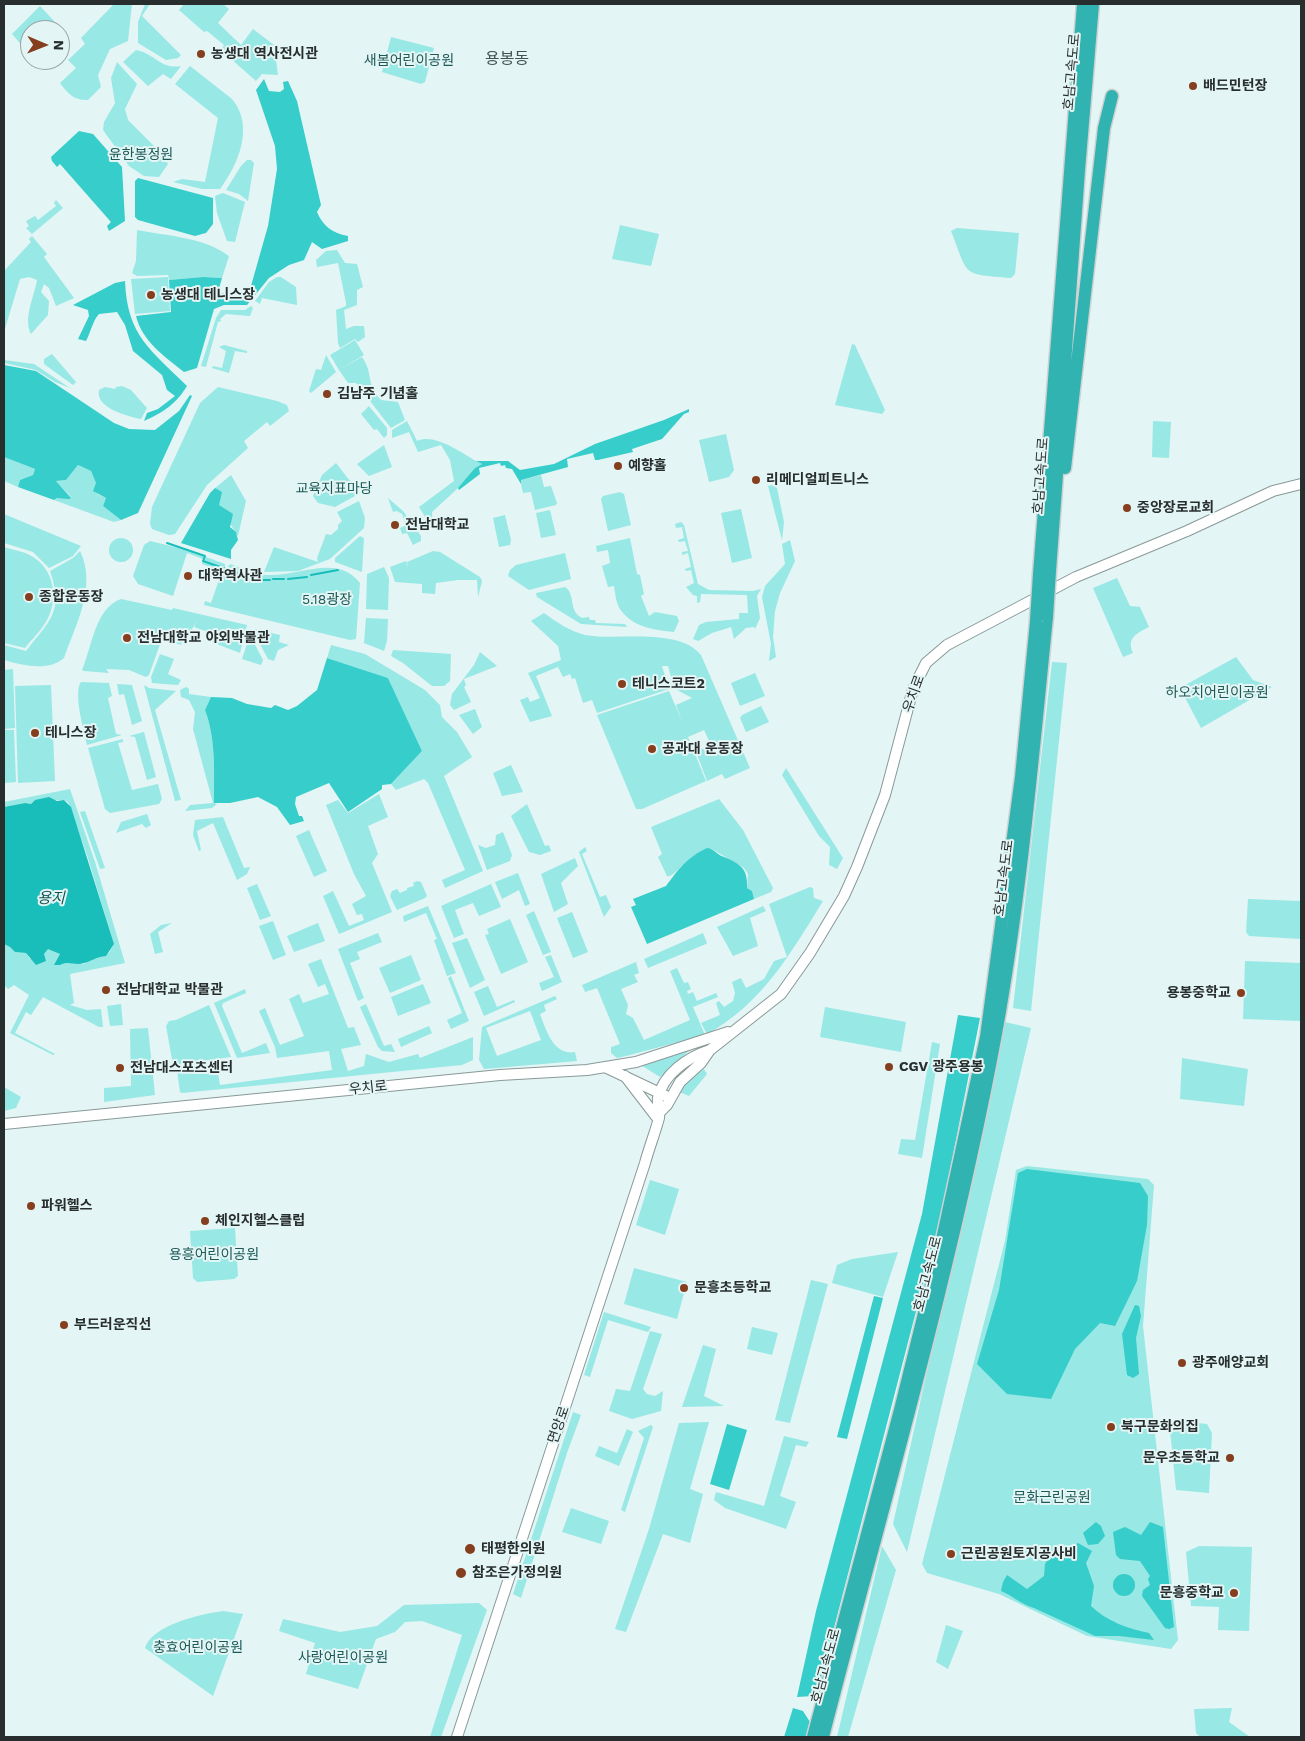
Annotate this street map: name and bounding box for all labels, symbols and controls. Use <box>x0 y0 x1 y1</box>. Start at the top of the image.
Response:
north arrow <box>20 20 70 70</box>
street label: 호남고속도로 <box>1060 33 1084 111</box>
text: N <box>51 40 67 51</box>
place label: 농생대 역사전시관 <box>211 46 318 62</box>
marker: 농생대 역사전시관 <box>195 48 207 60</box>
district label: 용봉동 <box>485 49 529 69</box>
park label: 새봄어린이공원 <box>364 53 454 69</box>
place label: 배드민턴장 <box>1203 78 1267 94</box>
marker: 배드민턴장 <box>1187 80 1199 92</box>
park label: 윤한봉정원 <box>109 147 173 163</box>
place label: 농생대 테니스장 <box>161 287 255 303</box>
marker: 농생대 테니스장 <box>145 289 157 301</box>
place label: 김남주 기념홀 <box>337 386 418 402</box>
marker: 김남주 기념홀 <box>321 388 333 400</box>
street label: 호남고속도로 <box>1030 437 1052 515</box>
place label: 예향홀 <box>628 458 667 474</box>
marker: 예향홀 <box>612 460 624 472</box>
place label: 리메디얼피트니스 <box>766 472 869 488</box>
marker: 리메디얼피트니스 <box>750 474 762 486</box>
park label: 교육지표마당 <box>295 481 373 497</box>
place label: 중앙장로교회 <box>1137 500 1214 516</box>
marker: 중앙장로교회 <box>1121 502 1133 514</box>
place label: 전남대학교 <box>405 517 469 533</box>
marker: 전남대학교 <box>389 519 401 531</box>
place label: 대학역사관 <box>198 568 262 584</box>
marker: 대학역사관 <box>182 570 194 582</box>
place label: 종합운동장 <box>39 589 103 605</box>
marker: 종합운동장 <box>23 591 35 603</box>
park label: 5.18광장 <box>302 592 352 608</box>
place label: 전남대학교 야외박물관 <box>137 630 270 646</box>
marker: 전남대학교 야외박물관 <box>121 632 133 644</box>
street label: 우치로 <box>899 673 929 715</box>
place label: 테니스코트2 <box>632 676 705 692</box>
marker: 테니스코트2 <box>616 678 628 690</box>
park label: 하오치어린이공원 <box>1165 685 1269 701</box>
place label: 테니스장 <box>45 725 97 741</box>
marker: 테니스장 <box>29 727 41 739</box>
place label: 공과대 운동장 <box>662 741 743 757</box>
marker: 공과대 운동장 <box>646 743 658 755</box>
street label: 호남고속도로 <box>991 839 1017 917</box>
water label: 용지 <box>37 890 65 908</box>
place label: 전남대학교 박물관 <box>116 982 223 998</box>
marker: 전남대학교 박물관 <box>100 984 112 996</box>
place label: 용봉중학교 <box>1167 985 1231 1001</box>
marker: 용봉중학교 <box>1235 987 1247 999</box>
place label: CGV 광주용봉 <box>899 1059 984 1075</box>
place label: 전남대스포츠센터 <box>130 1060 233 1076</box>
marker: CGV 광주용봉 <box>883 1061 895 1073</box>
marker: 전남대스포츠센터 <box>114 1062 126 1074</box>
street label: 우치로 <box>348 1078 388 1098</box>
place label: 파워헬스 <box>41 1198 93 1214</box>
marker: 파워헬스 <box>25 1200 37 1212</box>
place label: 체인지헬스클럽 <box>215 1213 305 1229</box>
marker: 체인지헬스클럽 <box>199 1215 211 1227</box>
street label: 호남고속도로 <box>911 1234 945 1314</box>
park label: 용흥어린이공원 <box>169 1247 259 1263</box>
place label: 문흥초등학교 <box>694 1280 771 1296</box>
marker: 문흥초등학교 <box>678 1282 690 1294</box>
place label: 부드러운직선 <box>74 1317 151 1333</box>
marker: 부드러운직선 <box>58 1319 70 1331</box>
place label: 광주애양교회 <box>1192 1355 1269 1371</box>
marker: 광주애양교회 <box>1176 1357 1188 1369</box>
street label: 면앙로 <box>545 1404 573 1446</box>
place label: 북구문화의집 <box>1121 1419 1198 1435</box>
marker: 북구문화의집 <box>1105 1421 1117 1433</box>
place label: 문우초등학교 <box>1143 1450 1220 1466</box>
marker: 문우초등학교 <box>1224 1452 1236 1464</box>
park label: 문화근린공원 <box>1013 1490 1091 1506</box>
place label: 태평한의원 <box>481 1541 545 1557</box>
marker: 태평한의원 <box>463 1542 477 1556</box>
place label: 근린공원토지공사비 <box>961 1546 1077 1562</box>
marker: 근린공원토지공사비 <box>945 1548 957 1560</box>
place label: 참조은가정의원 <box>472 1565 562 1581</box>
marker: 참조은가정의원 <box>454 1566 468 1580</box>
place label: 문흥중학교 <box>1160 1585 1224 1601</box>
marker: 문흥중학교 <box>1228 1587 1240 1599</box>
street label: 호남고속도로 <box>808 1627 844 1705</box>
park label: 충효어린이공원 <box>153 1640 243 1656</box>
park label: 사랑어린이공원 <box>298 1650 388 1666</box>

